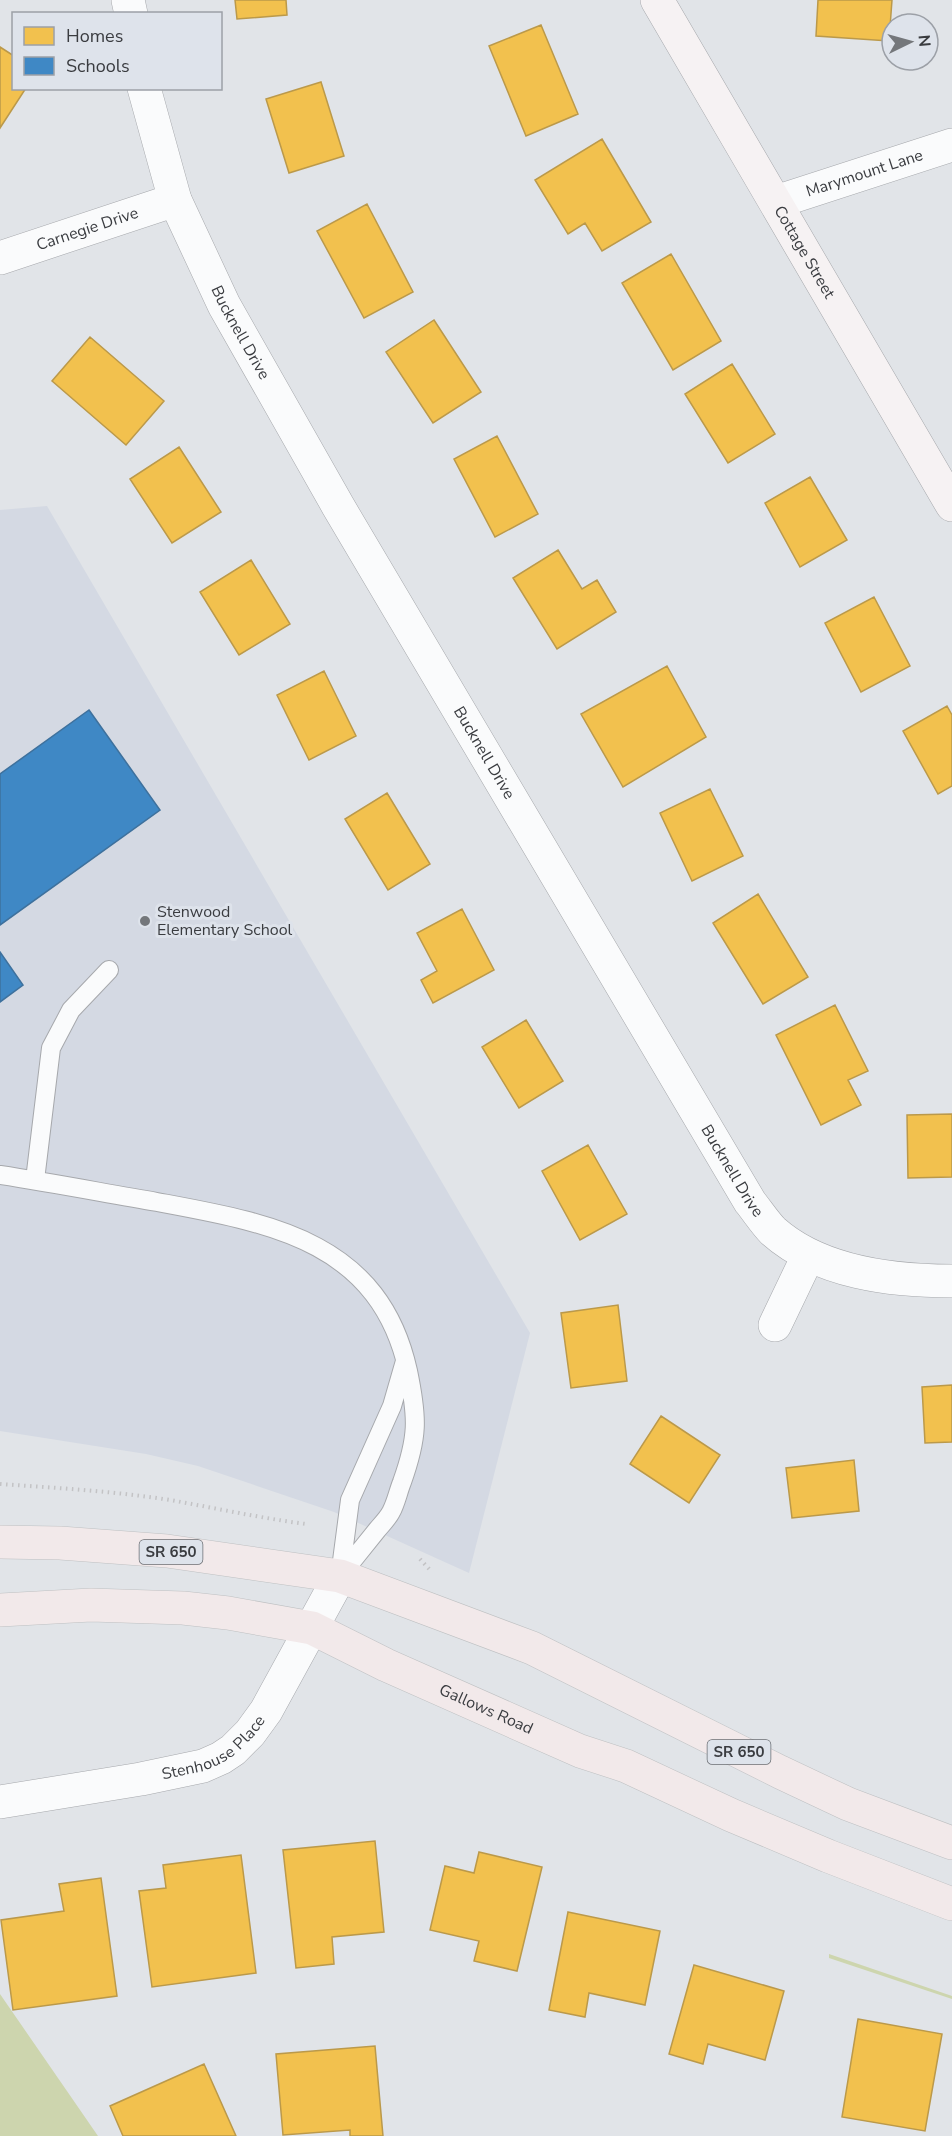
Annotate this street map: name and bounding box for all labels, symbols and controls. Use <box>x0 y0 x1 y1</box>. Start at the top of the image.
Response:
legend <box>12 12 222 90</box>
north arrow <box>880 12 940 72</box>
text: Homes <box>66 24 123 48</box>
text: N <box>912 34 935 48</box>
text: Schools <box>66 54 130 78</box>
street label: Marymount Lane <box>803 144 926 203</box>
street label: Carnegie Drive <box>34 202 141 256</box>
street label: Cottage Street <box>768 202 840 303</box>
street label: Bucknell Drive <box>205 282 275 384</box>
street label: Bucknell Drive <box>448 702 520 803</box>
place label: Stenwood Elementary School <box>157 901 293 941</box>
marker: Stenwood Elementary School <box>138 914 152 928</box>
street label: Bucknell Drive <box>696 1121 769 1222</box>
road number: SR 650 <box>140 1540 202 1564</box>
street label: Gallows Road <box>436 1679 537 1740</box>
street label: Stenhouse Place <box>160 1711 270 1785</box>
road number: SR 650 <box>708 1740 771 1764</box>

